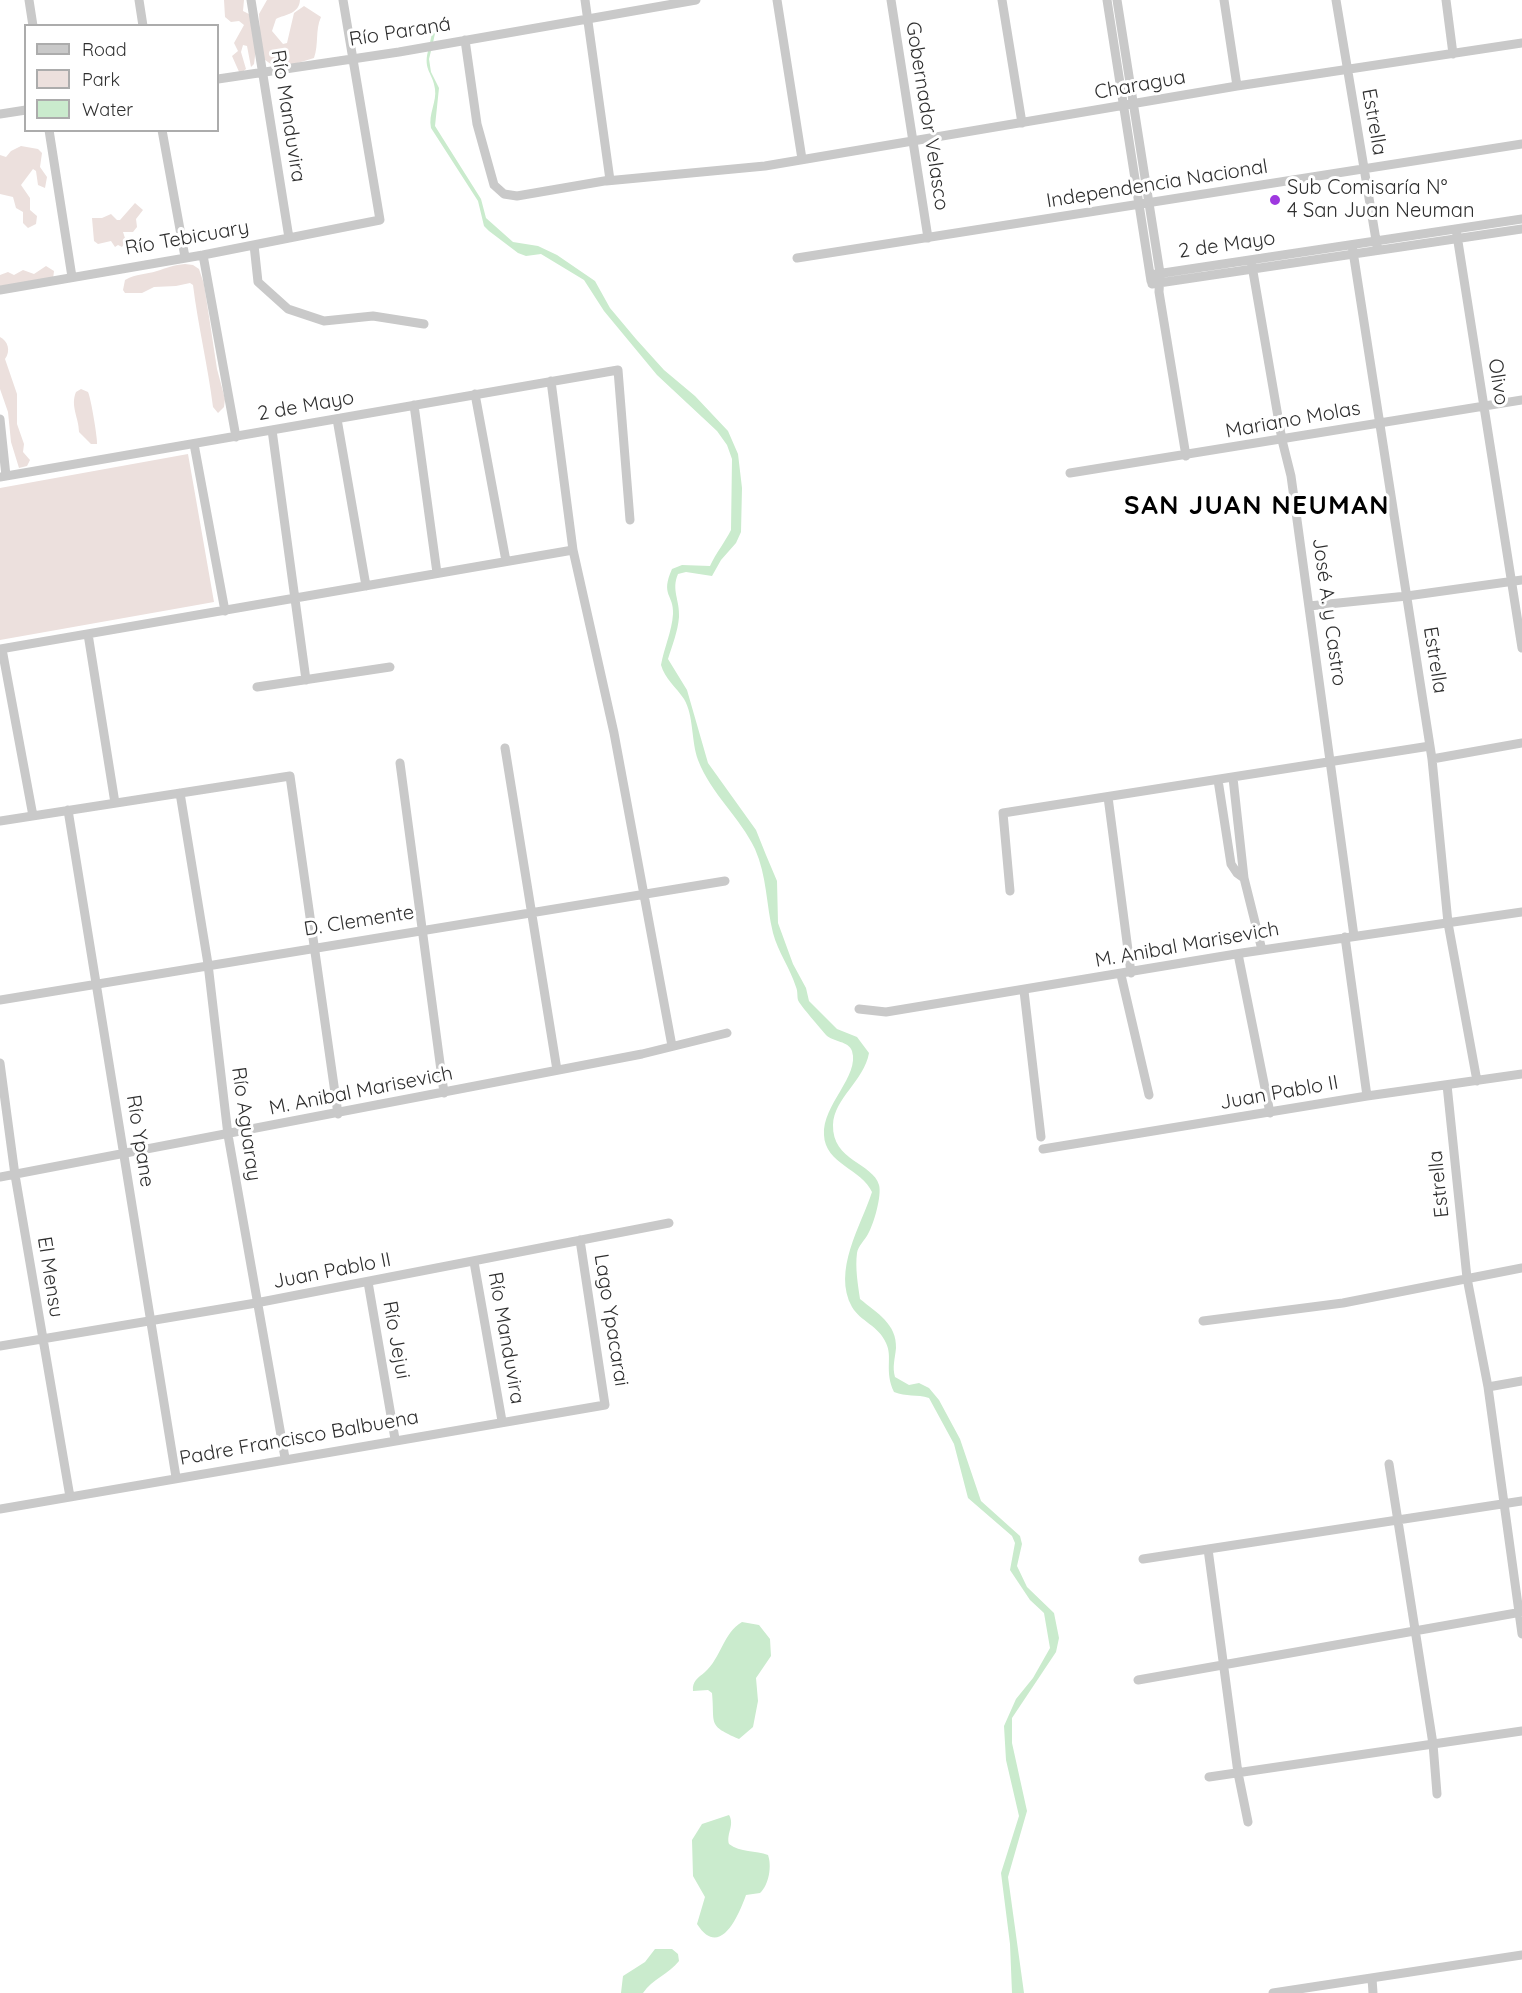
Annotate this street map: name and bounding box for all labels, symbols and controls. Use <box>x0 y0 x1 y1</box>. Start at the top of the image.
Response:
street label: Río Paraná <box>348 12 452 52</box>
street label: Gobernador Velasco <box>900 20 954 212</box>
legend <box>24 24 219 132</box>
text: Road <box>82 38 127 61</box>
street label: Río Manduvira <box>266 48 310 184</box>
street label: Charagua <box>1093 65 1187 105</box>
text: Park <box>82 68 120 91</box>
street label: Estrella <box>1356 87 1392 157</box>
text: Water <box>82 98 133 121</box>
street label: Independencia Nacional <box>1045 155 1269 213</box>
place label: Sub Comisaría N° 4 San Juan Neuman <box>1287 176 1474 223</box>
marker: Sub Comisaría N° 4 San Juan Neuman <box>1268 193 1282 207</box>
street label: Río Tebicuary <box>123 215 251 261</box>
street label: 2 de Mayo <box>1177 226 1277 264</box>
street label: Olivo <box>1482 357 1514 407</box>
street label: 2 de Mayo <box>256 386 356 426</box>
street label: Mariano Molas <box>1224 396 1362 444</box>
district label: SAN JUAN NEUMAN <box>1124 490 1390 522</box>
street label: José A. y Castro <box>1307 536 1351 688</box>
street label: Estrella <box>1418 625 1452 695</box>
street label: D. Clemente <box>302 900 416 942</box>
street label: M. Anibal Marisevich <box>1093 917 1281 973</box>
street label: M. Anibal Marisevich <box>267 1061 455 1121</box>
street label: Río Aguaray <box>226 1065 266 1183</box>
street label: Juan Pablo II <box>1218 1071 1340 1115</box>
street label: Río Ypane <box>121 1093 159 1189</box>
street label: Estrella <box>1424 1149 1454 1219</box>
street label: El Mensu <box>32 1235 68 1319</box>
street label: Juan Pablo II <box>271 1248 393 1294</box>
street label: Lago Ypacarai <box>589 1252 633 1388</box>
street label: Río Manduvira <box>483 1270 529 1406</box>
street label: Río Jejui <box>377 1299 415 1381</box>
street label: Padre Francisco Balbuena <box>178 1405 420 1471</box>

